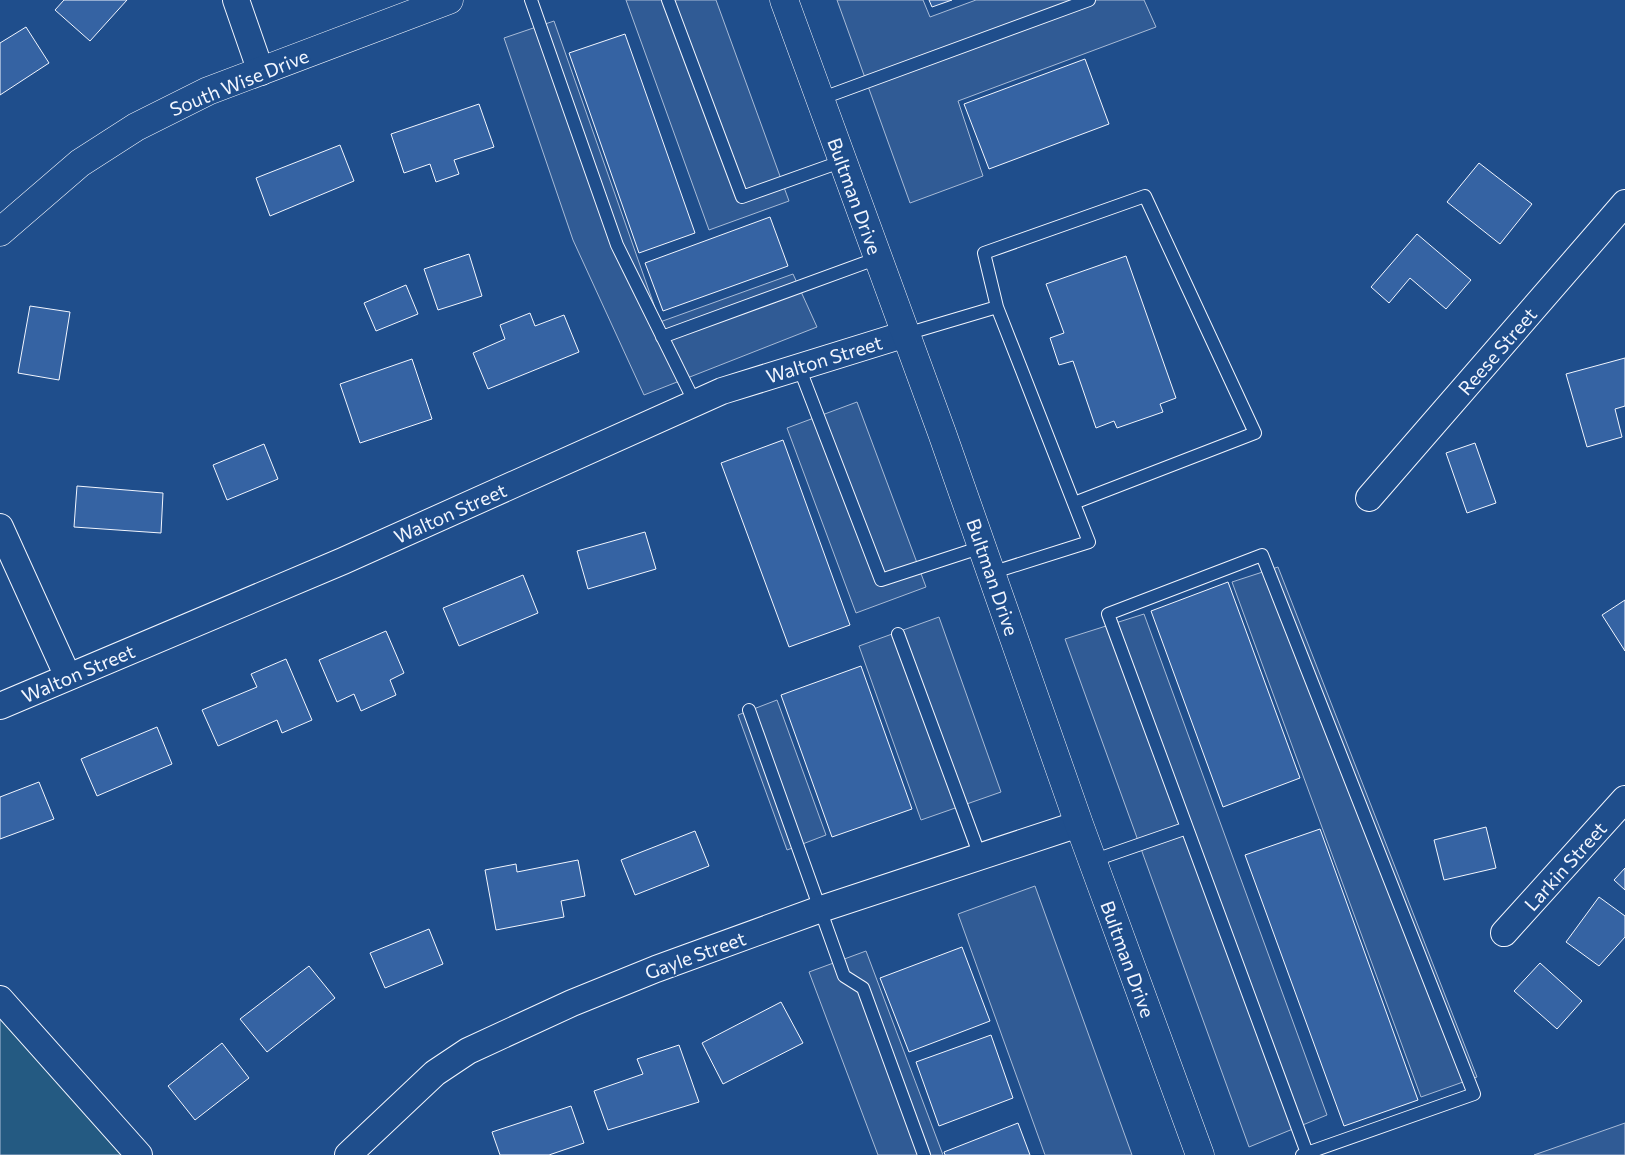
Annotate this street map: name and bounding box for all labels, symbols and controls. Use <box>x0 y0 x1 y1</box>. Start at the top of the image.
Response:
street label: South Wise Drive <box>166 44 312 120</box>
street label: Bultman Drive <box>823 135 887 257</box>
street label: Reese Street <box>1453 302 1541 399</box>
street label: Walton Street <box>763 330 885 388</box>
street label: Walton Street <box>390 478 510 548</box>
street label: Bultman Drive <box>962 515 1024 639</box>
street label: Walton Street <box>18 639 138 707</box>
street label: Larkin Street <box>1519 817 1611 915</box>
street label: Bultman Drive <box>1096 898 1160 1020</box>
street label: Gayle Street <box>641 926 749 984</box>

